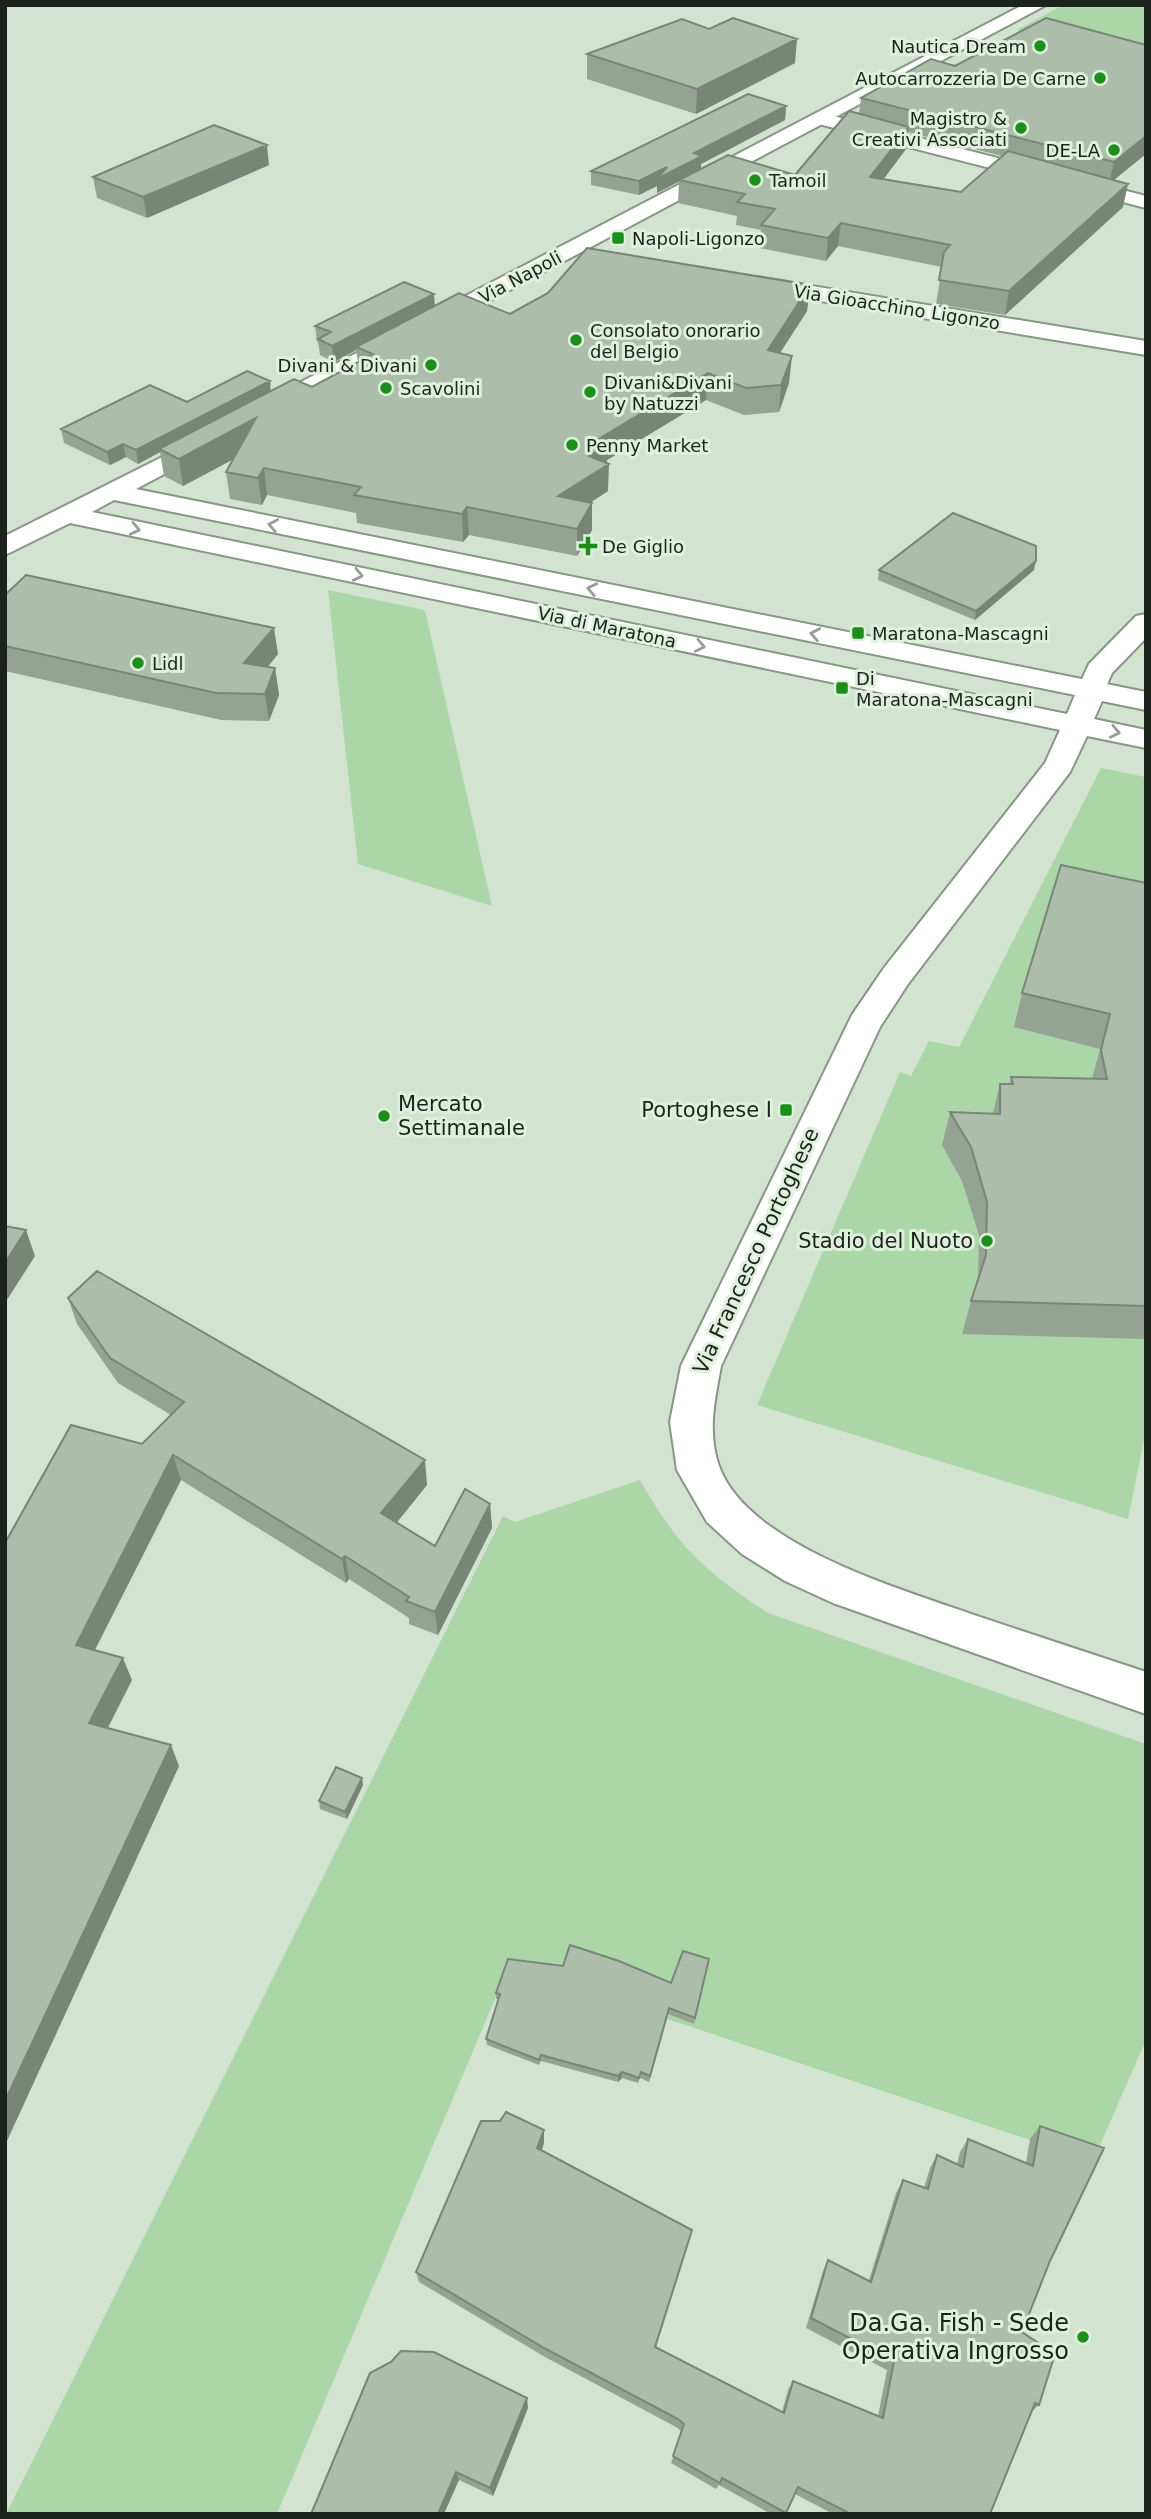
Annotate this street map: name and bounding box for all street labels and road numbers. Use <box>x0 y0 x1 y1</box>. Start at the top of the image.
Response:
street label: Via Napoli <box>475 246 565 308</box>
street label: Via Gioacchino Ligonzo <box>792 280 1002 334</box>
street label: Via di Maratona <box>536 602 678 652</box>
street label: Via Francesco Portoghese <box>688 1124 824 1378</box>

